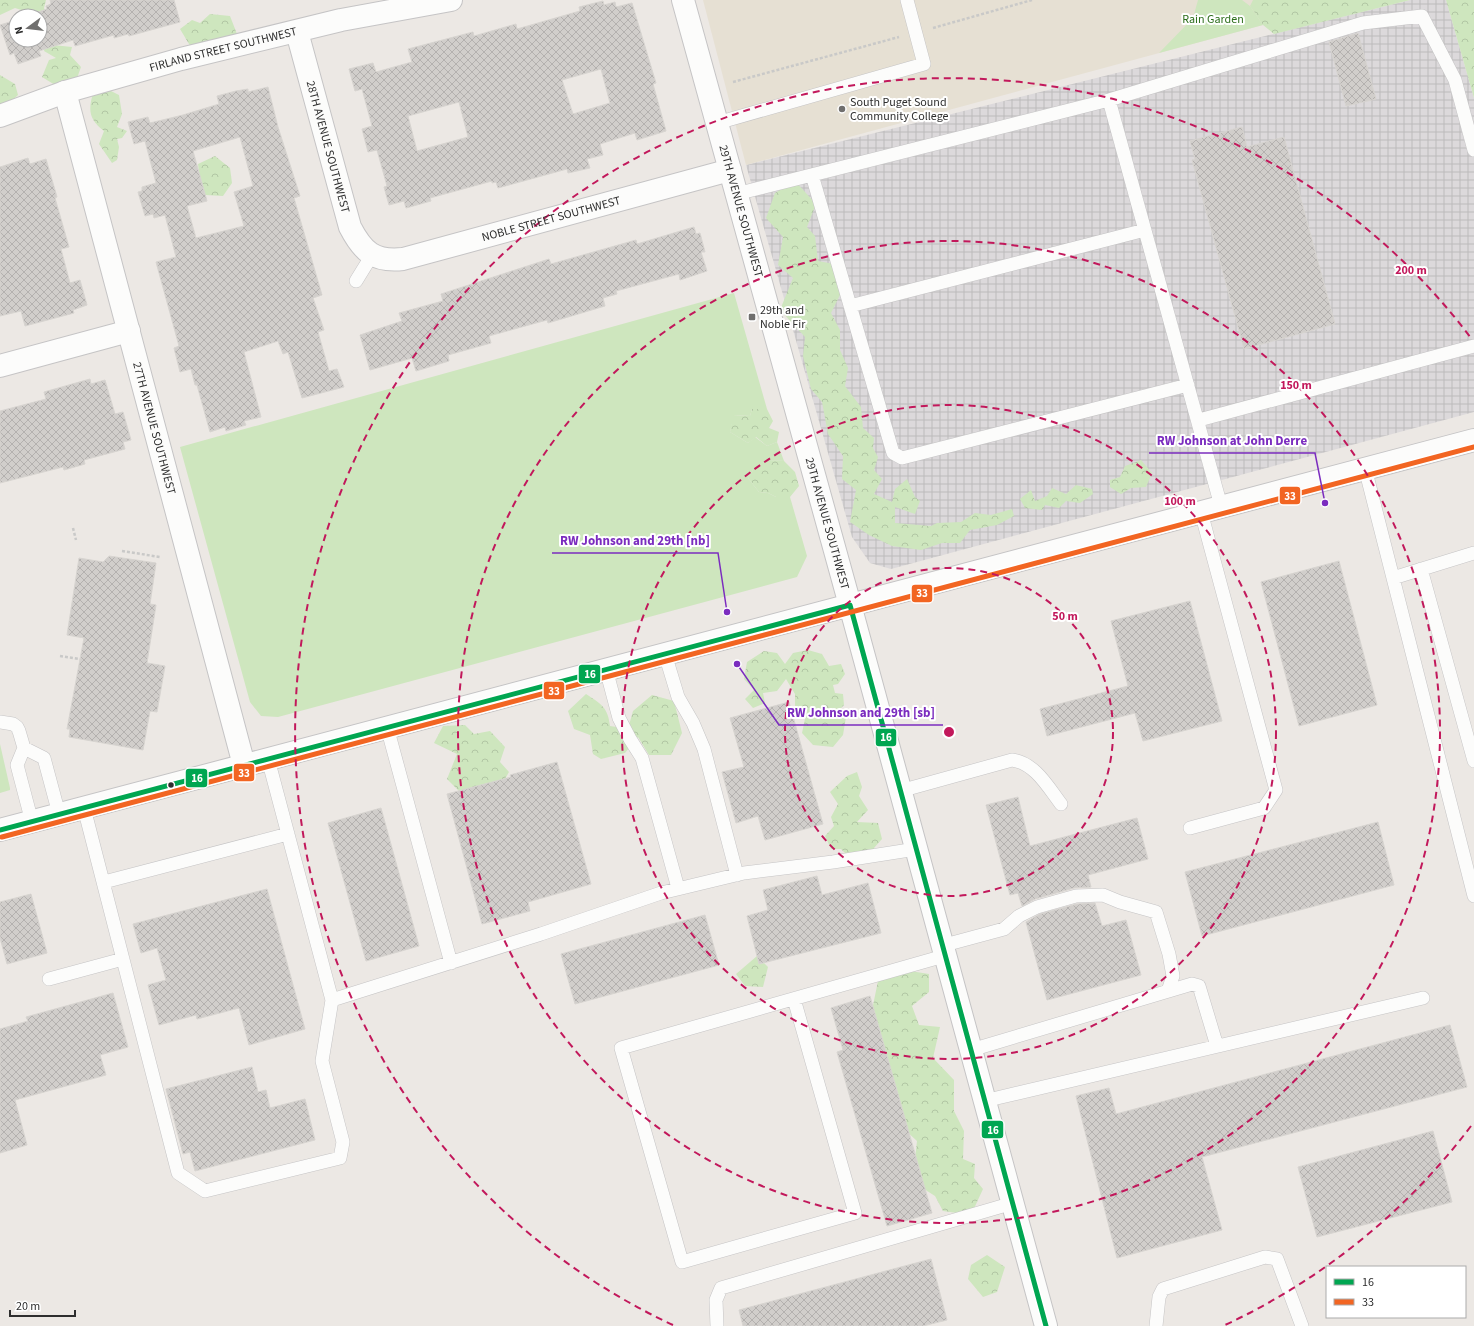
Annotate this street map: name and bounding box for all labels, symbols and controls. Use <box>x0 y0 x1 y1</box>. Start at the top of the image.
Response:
north arrow <box>8 8 48 48</box>
park label: Rain Garden <box>1182 11 1244 28</box>
street label: FIRLAND STREET SOUTHWEST <box>147 23 299 77</box>
text: N <box>11 25 27 36</box>
street label: 28TH AVENUE SOUTHWEST <box>302 79 354 216</box>
place label: South Puget Sound Community College <box>850 94 949 125</box>
marker: South Puget Sound Community College <box>837 104 847 114</box>
street label: 29TH AVENUE SOUTHWEST <box>714 143 767 280</box>
street label: NOBLE STREET SOUTHWEST <box>480 192 623 246</box>
text: 200 m <box>1395 262 1427 279</box>
place label: 29th and Noble Fir <box>760 302 806 333</box>
marker: 29th and Noble Fir <box>747 312 757 322</box>
street label: 27TH AVENUE SOUTHWEST <box>128 360 180 497</box>
text: 150 m <box>1280 377 1312 394</box>
callout: RW Johnson at John Derre <box>1149 428 1315 453</box>
text: RW Johnson at John Derre <box>1157 432 1307 450</box>
street label: 29TH AVENUE SOUTHWEST <box>801 455 854 592</box>
line badge: 33 <box>1279 486 1301 505</box>
text: 33 <box>1284 489 1296 504</box>
text: 100 m <box>1164 493 1196 510</box>
callout: RW Johnson and 29th [nb] <box>552 528 718 553</box>
text: RW Johnson and 29th [nb] <box>560 532 710 550</box>
line badge: 33 <box>911 584 933 603</box>
text: 33 <box>916 586 928 601</box>
text: 50 m <box>1052 608 1078 625</box>
line badge: 16 <box>578 664 601 684</box>
text: 16 <box>584 667 596 682</box>
line badge: 33 <box>543 681 565 700</box>
text: 33 <box>548 684 560 699</box>
callout: RW Johnson and 29th [sb] <box>779 700 943 725</box>
text: RW Johnson and 29th [sb] <box>787 704 935 722</box>
centre of rings <box>942 725 956 739</box>
line badge: 16 <box>875 728 897 747</box>
text: 16 <box>880 730 892 745</box>
line badge: 33 <box>233 763 255 782</box>
text: 33 <box>238 766 250 781</box>
line badge: 16 <box>185 768 208 788</box>
text: 16 <box>191 771 203 786</box>
unlabelled marker <box>166 780 176 790</box>
line badge: 16 <box>981 1120 1004 1139</box>
text: 16 <box>987 1123 999 1138</box>
legend <box>1326 1266 1466 1318</box>
text: 16 <box>1362 1274 1374 1291</box>
scale bar <box>10 1292 75 1318</box>
text: 33 <box>1362 1294 1374 1311</box>
text: 20 m <box>16 1298 40 1315</box>

